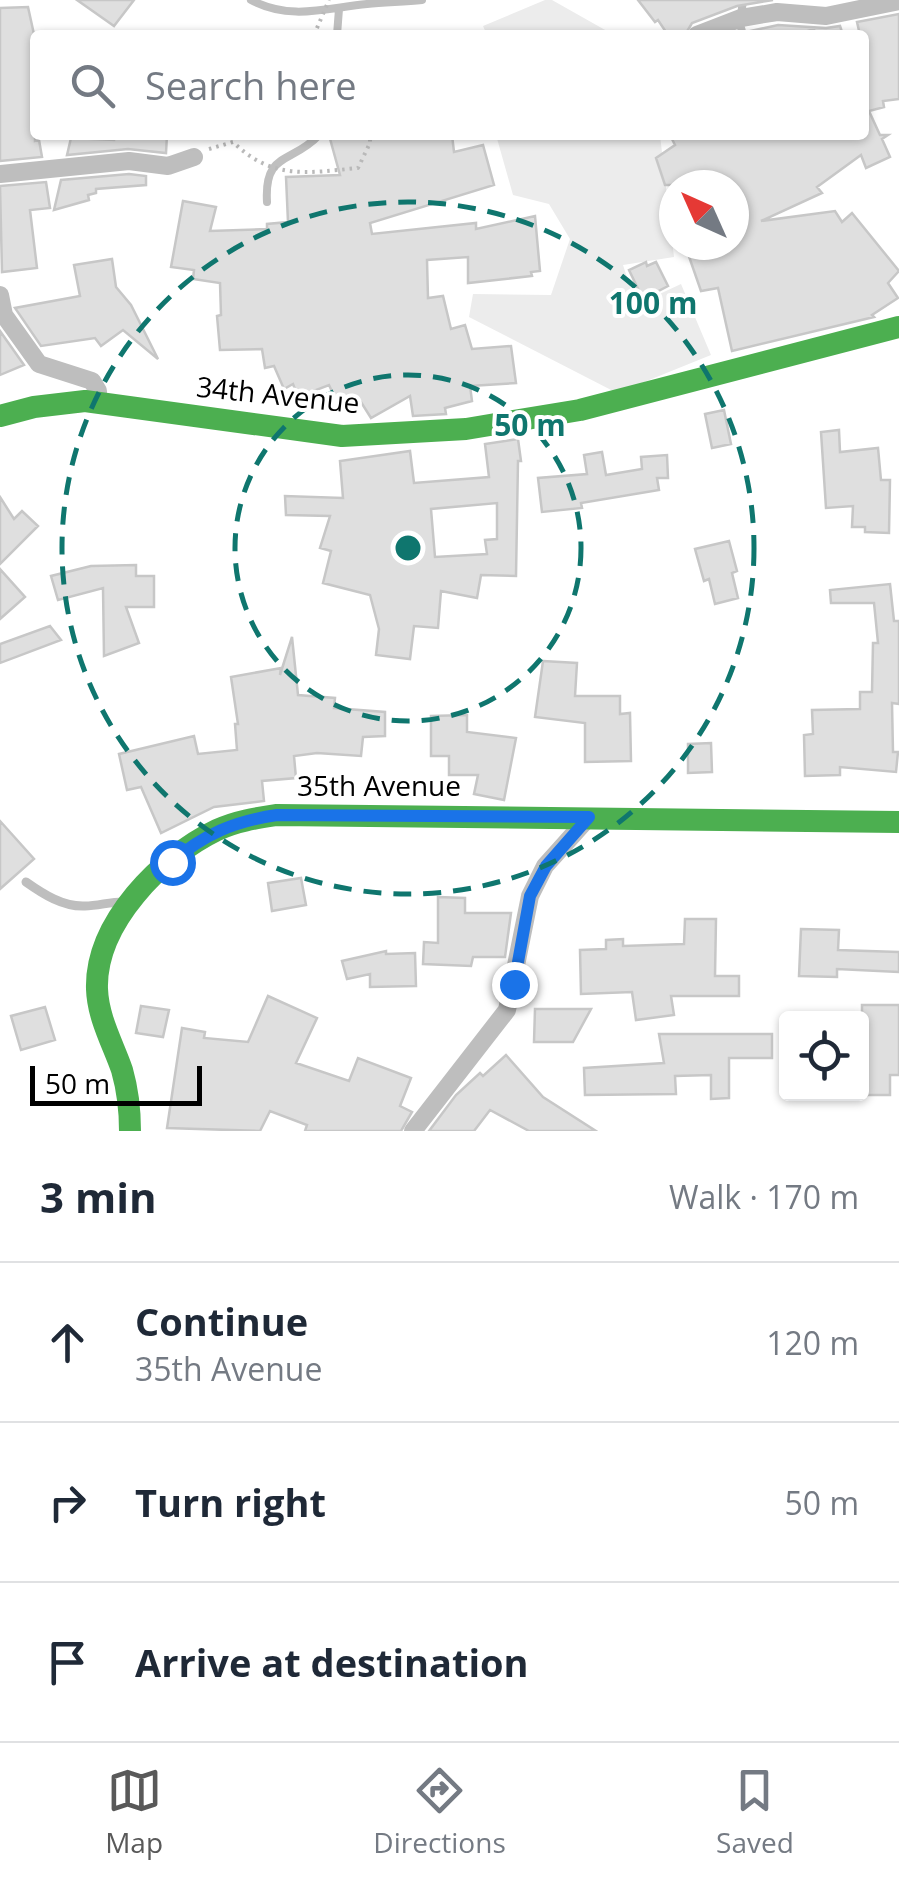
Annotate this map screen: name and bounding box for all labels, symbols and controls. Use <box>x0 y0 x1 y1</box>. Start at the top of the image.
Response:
search box <box>30 30 869 140</box>
icon: search <box>65 58 120 113</box>
text: Search here <box>145 59 357 111</box>
north arrow <box>659 170 749 260</box>
text: 100 m <box>609 282 697 323</box>
street label: 34th Avenue <box>195 367 362 421</box>
text: 50 m <box>494 404 566 445</box>
centre of rings <box>390 530 426 566</box>
street label: 35th Avenue <box>297 766 461 804</box>
route start <box>150 840 196 886</box>
route end <box>492 962 538 1008</box>
map controls <box>779 1011 869 1101</box>
button: locate <box>779 1011 869 1101</box>
scale bar <box>30 1061 202 1106</box>
text: 50 m <box>45 1064 110 1102</box>
text: 3 min <box>40 1168 157 1225</box>
text: Walk · 170 m <box>669 1175 859 1218</box>
text: Continue <box>135 1295 308 1347</box>
icon: ahead <box>40 1315 95 1370</box>
text: 120 m <box>766 1321 859 1364</box>
text: 35th Avenue <box>135 1347 322 1390</box>
icon: right <box>40 1475 95 1530</box>
text: Turn right <box>135 1476 326 1528</box>
text: 50 m <box>784 1481 859 1524</box>
icon: arrive <box>40 1635 95 1690</box>
text: Arrive at destination <box>135 1636 529 1688</box>
tab: Map <box>105 1763 163 1861</box>
tab: Directions <box>373 1763 506 1861</box>
tab: Saved <box>716 1763 794 1861</box>

